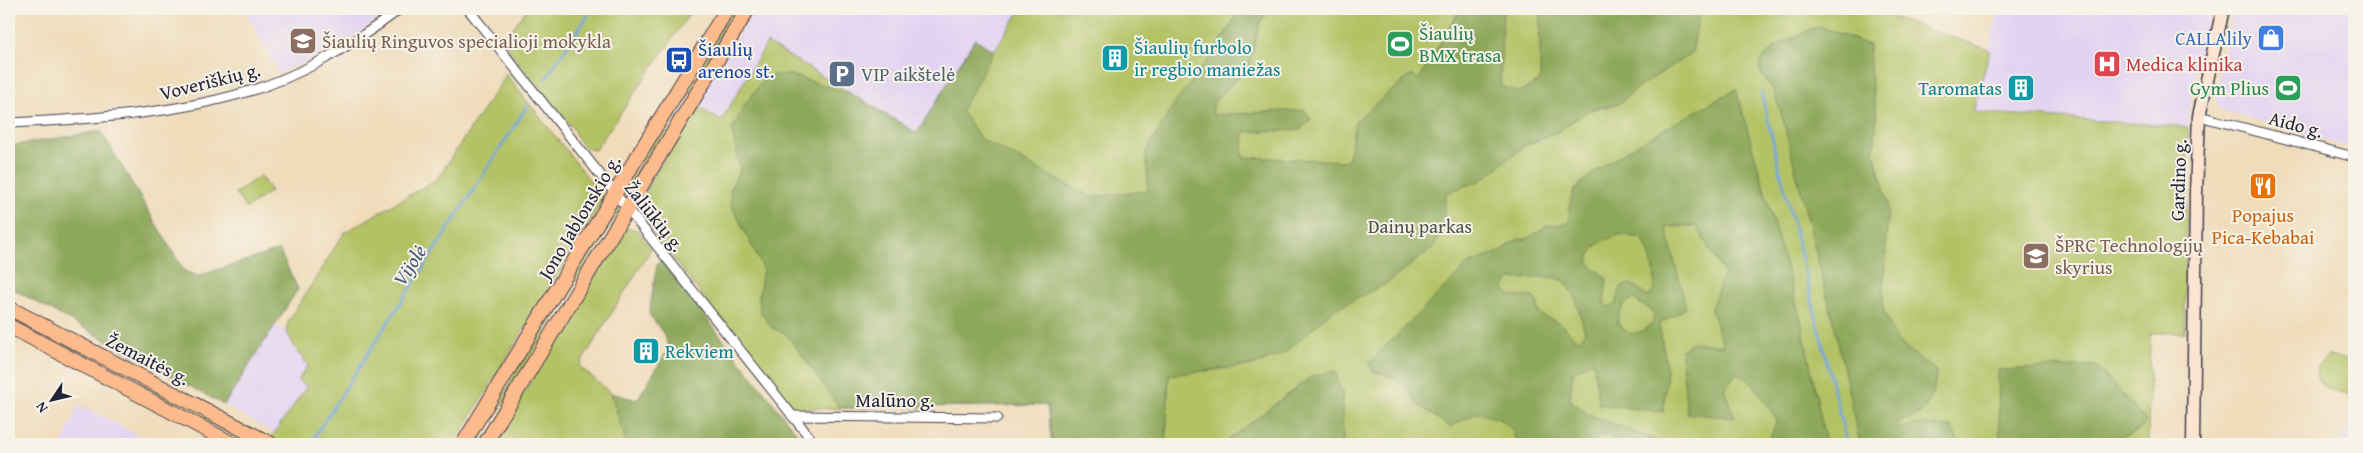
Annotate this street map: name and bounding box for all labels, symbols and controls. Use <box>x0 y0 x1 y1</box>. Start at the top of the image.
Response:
place label: Šiaulių BMX trasa <box>1419 19 1501 69</box>
shop icon: CALLAlily <box>2256 23 2286 53</box>
place label: CALLAlily <box>2175 24 2253 52</box>
school or university icon: Šiaulių Ringuvos specialioji mokykla <box>288 26 318 56</box>
place label: Šiaulių Ringuvos specialioji mokykla <box>322 27 611 55</box>
sports icon: Šiaulių BMX trasa <box>1385 29 1415 59</box>
place label: Šiaulių furbolo ir regbio maniežas <box>1134 33 1281 83</box>
place label: Šiaulių arenos st. <box>698 35 774 85</box>
building icon: Šiaulių furbolo ir regbio maniežas <box>1100 43 1130 73</box>
bus stop icon: Šiaulių arenos st. <box>664 45 694 75</box>
hospital icon: Medica klinika <box>2092 49 2122 79</box>
place label: Medica klinika <box>2126 50 2243 78</box>
street label: Voveriškių g. <box>157 55 263 107</box>
parking icon: VIP aikštelė <box>827 59 857 89</box>
place label: VIP aikštelė <box>861 60 955 88</box>
building icon: Taromatas <box>2006 73 2036 103</box>
sports icon: Gym Plius <box>2273 73 2303 103</box>
place label: Taromatas <box>1918 74 2002 102</box>
place label: Gym Plius <box>2190 74 2269 102</box>
street label: Aido g. <box>2266 103 2326 145</box>
street label: Gardino g. <box>2163 139 2193 221</box>
street label: Jono Jablonskio g. <box>530 149 627 286</box>
restaurant icon: Popajus Pica-Kebabai <box>2248 171 2278 201</box>
street label: Žaliūkių g. <box>618 174 692 258</box>
place label: Popajus Pica-Kebabai <box>2212 201 2314 251</box>
park label: Dainų parkas <box>1368 212 1472 240</box>
place label: ŠPRC Technologijų skyrius <box>2055 231 2204 281</box>
water label: Vijolė <box>385 239 433 291</box>
school or university icon: ŠPRC Technologijų skyrius <box>2021 241 2051 271</box>
street label: Žemaitės g. <box>101 326 195 392</box>
building icon: Rekviem <box>631 336 661 366</box>
place label: Rekviem <box>665 337 734 365</box>
north arrow <box>28 376 78 426</box>
street label: Malūno g. <box>856 386 934 414</box>
text: N <box>30 397 52 417</box>

